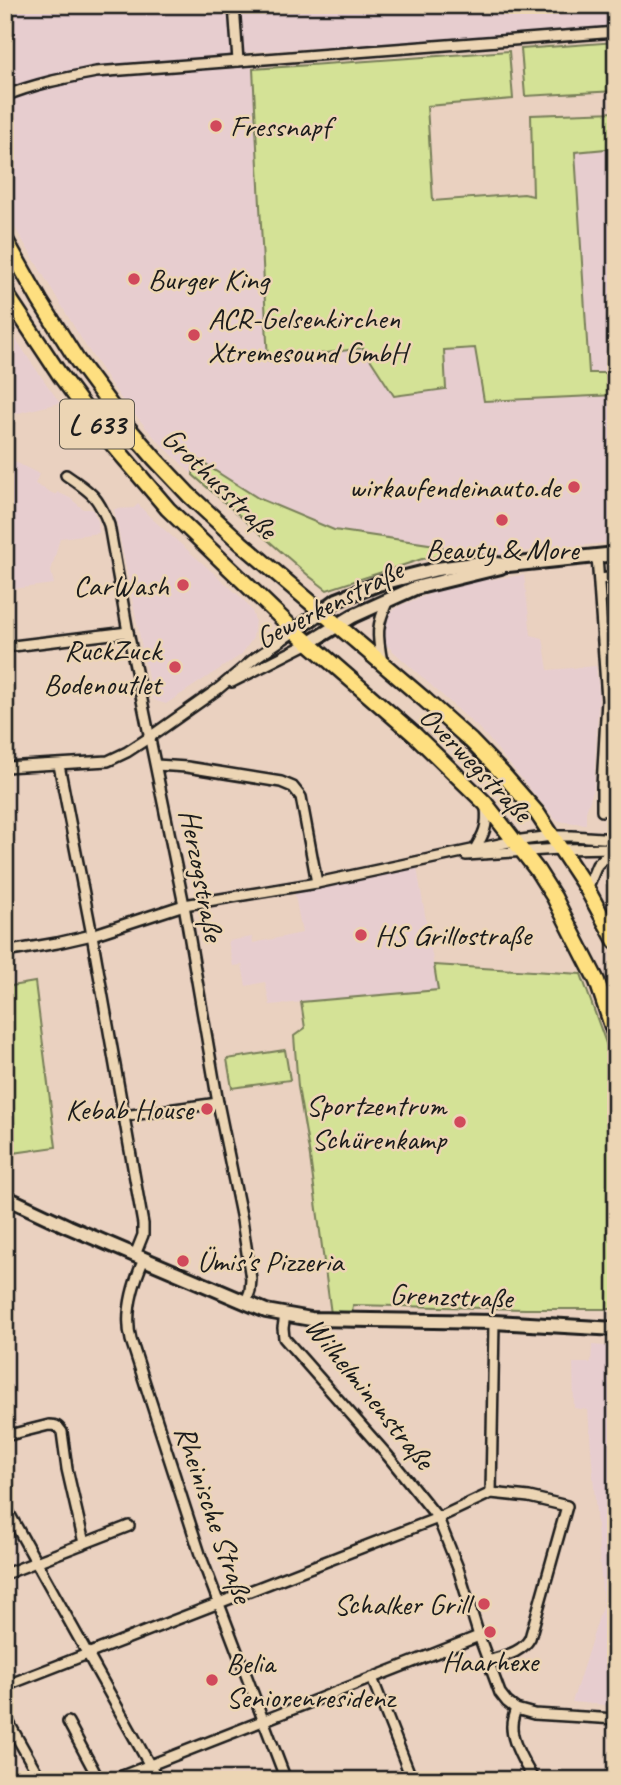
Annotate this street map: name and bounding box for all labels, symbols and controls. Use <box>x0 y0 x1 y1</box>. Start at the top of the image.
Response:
place label: Fressnapf <box>230 107 337 145</box>
marker: Fressnapf <box>208 118 224 134</box>
place label: Burger King <box>148 260 271 298</box>
marker: Burger King <box>126 271 142 287</box>
place label: ACR-Gelsenkirchen Xtremesound GmbH <box>208 299 411 371</box>
marker: ACR-Gelsenkirchen Xtremesound GmbH <box>186 327 202 343</box>
road number: L 633 <box>60 400 134 448</box>
street label: Grothusstraße <box>154 419 287 549</box>
place label: wirkaufendeinauto.de <box>349 468 562 506</box>
marker: wirkaufendeinauto.de <box>566 479 582 495</box>
marker: Beauty & More <box>494 512 510 528</box>
place label: Beauty & More <box>426 530 581 568</box>
street label: Gewerkenstraße <box>249 550 411 657</box>
place label: CarWash <box>73 566 169 604</box>
marker: CarWash <box>175 577 191 593</box>
place label: RuckZuck Bodenoutlet <box>43 631 164 703</box>
marker: RuckZuck Bodenoutlet <box>167 659 183 675</box>
street label: Overwegstraße <box>411 698 542 832</box>
street label: Herzogstraße <box>171 806 234 946</box>
place label: HS Grillostraße <box>375 916 533 954</box>
marker: HS Grillostraße <box>353 927 369 943</box>
place label: Sportzentrum Schürenkamp <box>306 1086 448 1158</box>
place label: Kebab House <box>66 1090 195 1128</box>
marker: Kebab House <box>199 1101 215 1117</box>
marker: Sportzentrum Schürenkamp <box>452 1114 468 1130</box>
place label: Ümis's Pizzeria <box>197 1242 345 1280</box>
marker: Ümis's Pizzeria <box>175 1253 191 1269</box>
street label: Grenzstraße <box>389 1275 515 1317</box>
street label: Wilhelminenstraße <box>297 1309 445 1479</box>
street label: Rheinische Straße <box>166 1420 263 1610</box>
place label: Schalker Grill <box>334 1585 475 1623</box>
marker: Schalker Grill <box>476 1596 492 1612</box>
marker: Haarhexe <box>482 1624 498 1640</box>
place label: Haarhexe <box>442 1642 540 1680</box>
place label: Belia Seniorenresidenz <box>226 1644 397 1716</box>
marker: Belia Seniorenresidenz <box>204 1672 220 1688</box>

